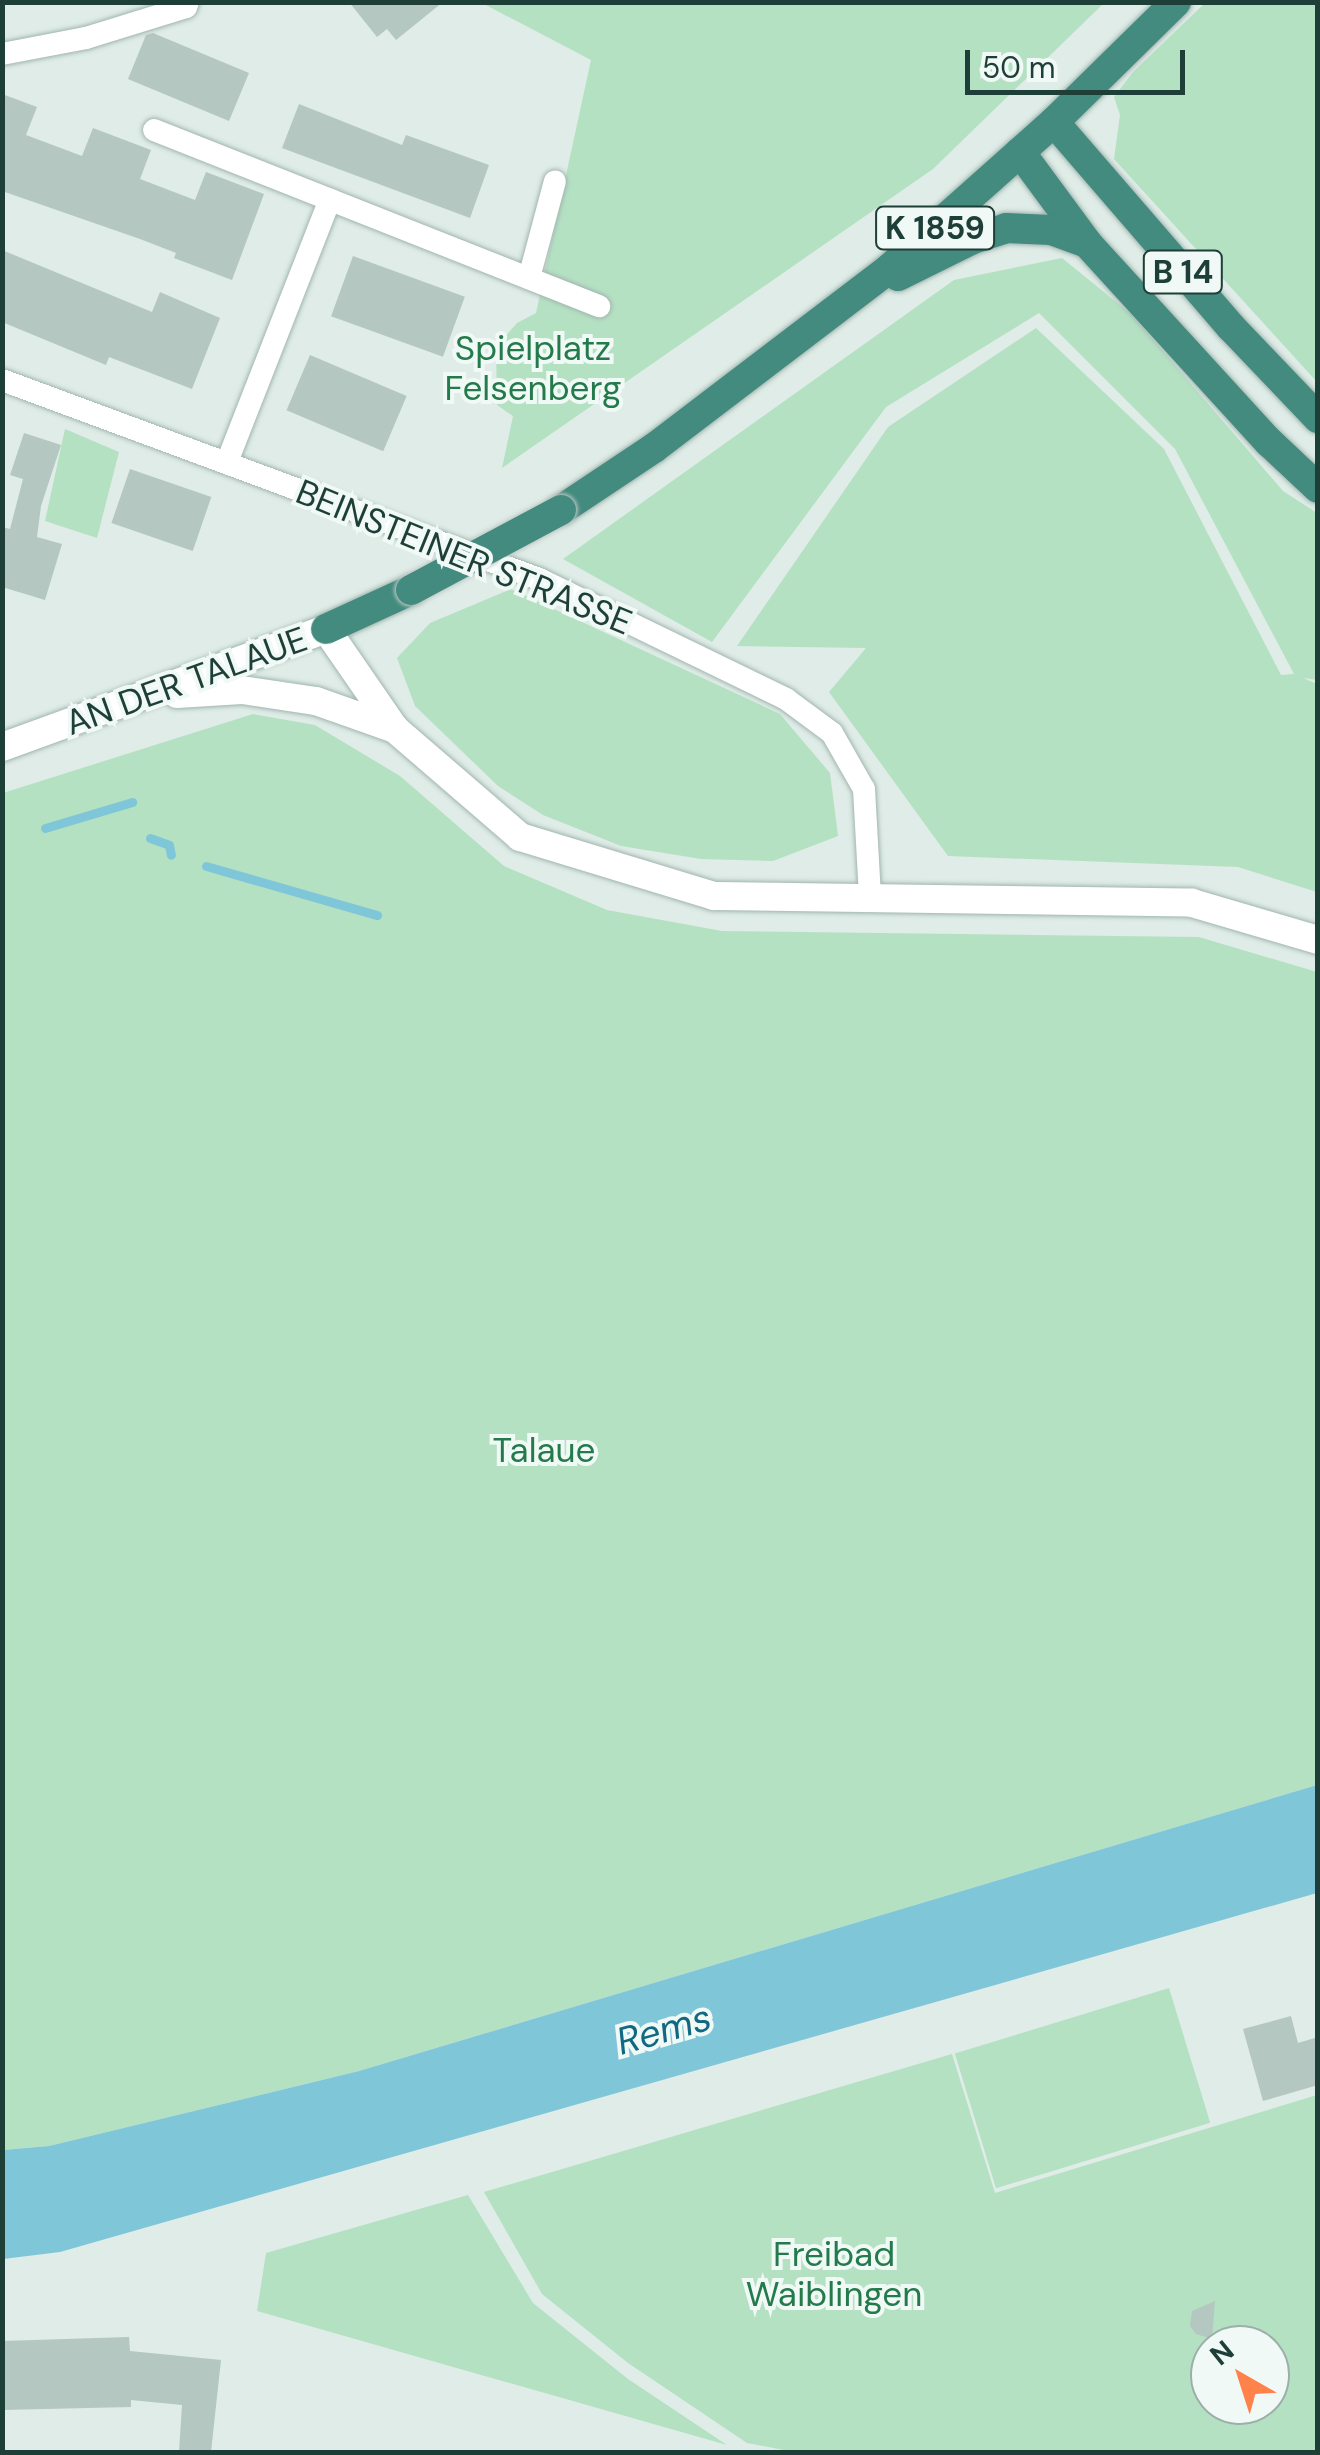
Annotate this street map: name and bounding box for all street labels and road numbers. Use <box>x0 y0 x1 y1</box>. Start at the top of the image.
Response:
road number: K 1859 <box>875 201 995 255</box>
road number: B 14 <box>1140 245 1226 299</box>
street label: BEINSTEINER STRASSE <box>290 470 638 644</box>
street label: AN DER TALAUE <box>59 618 313 744</box>

